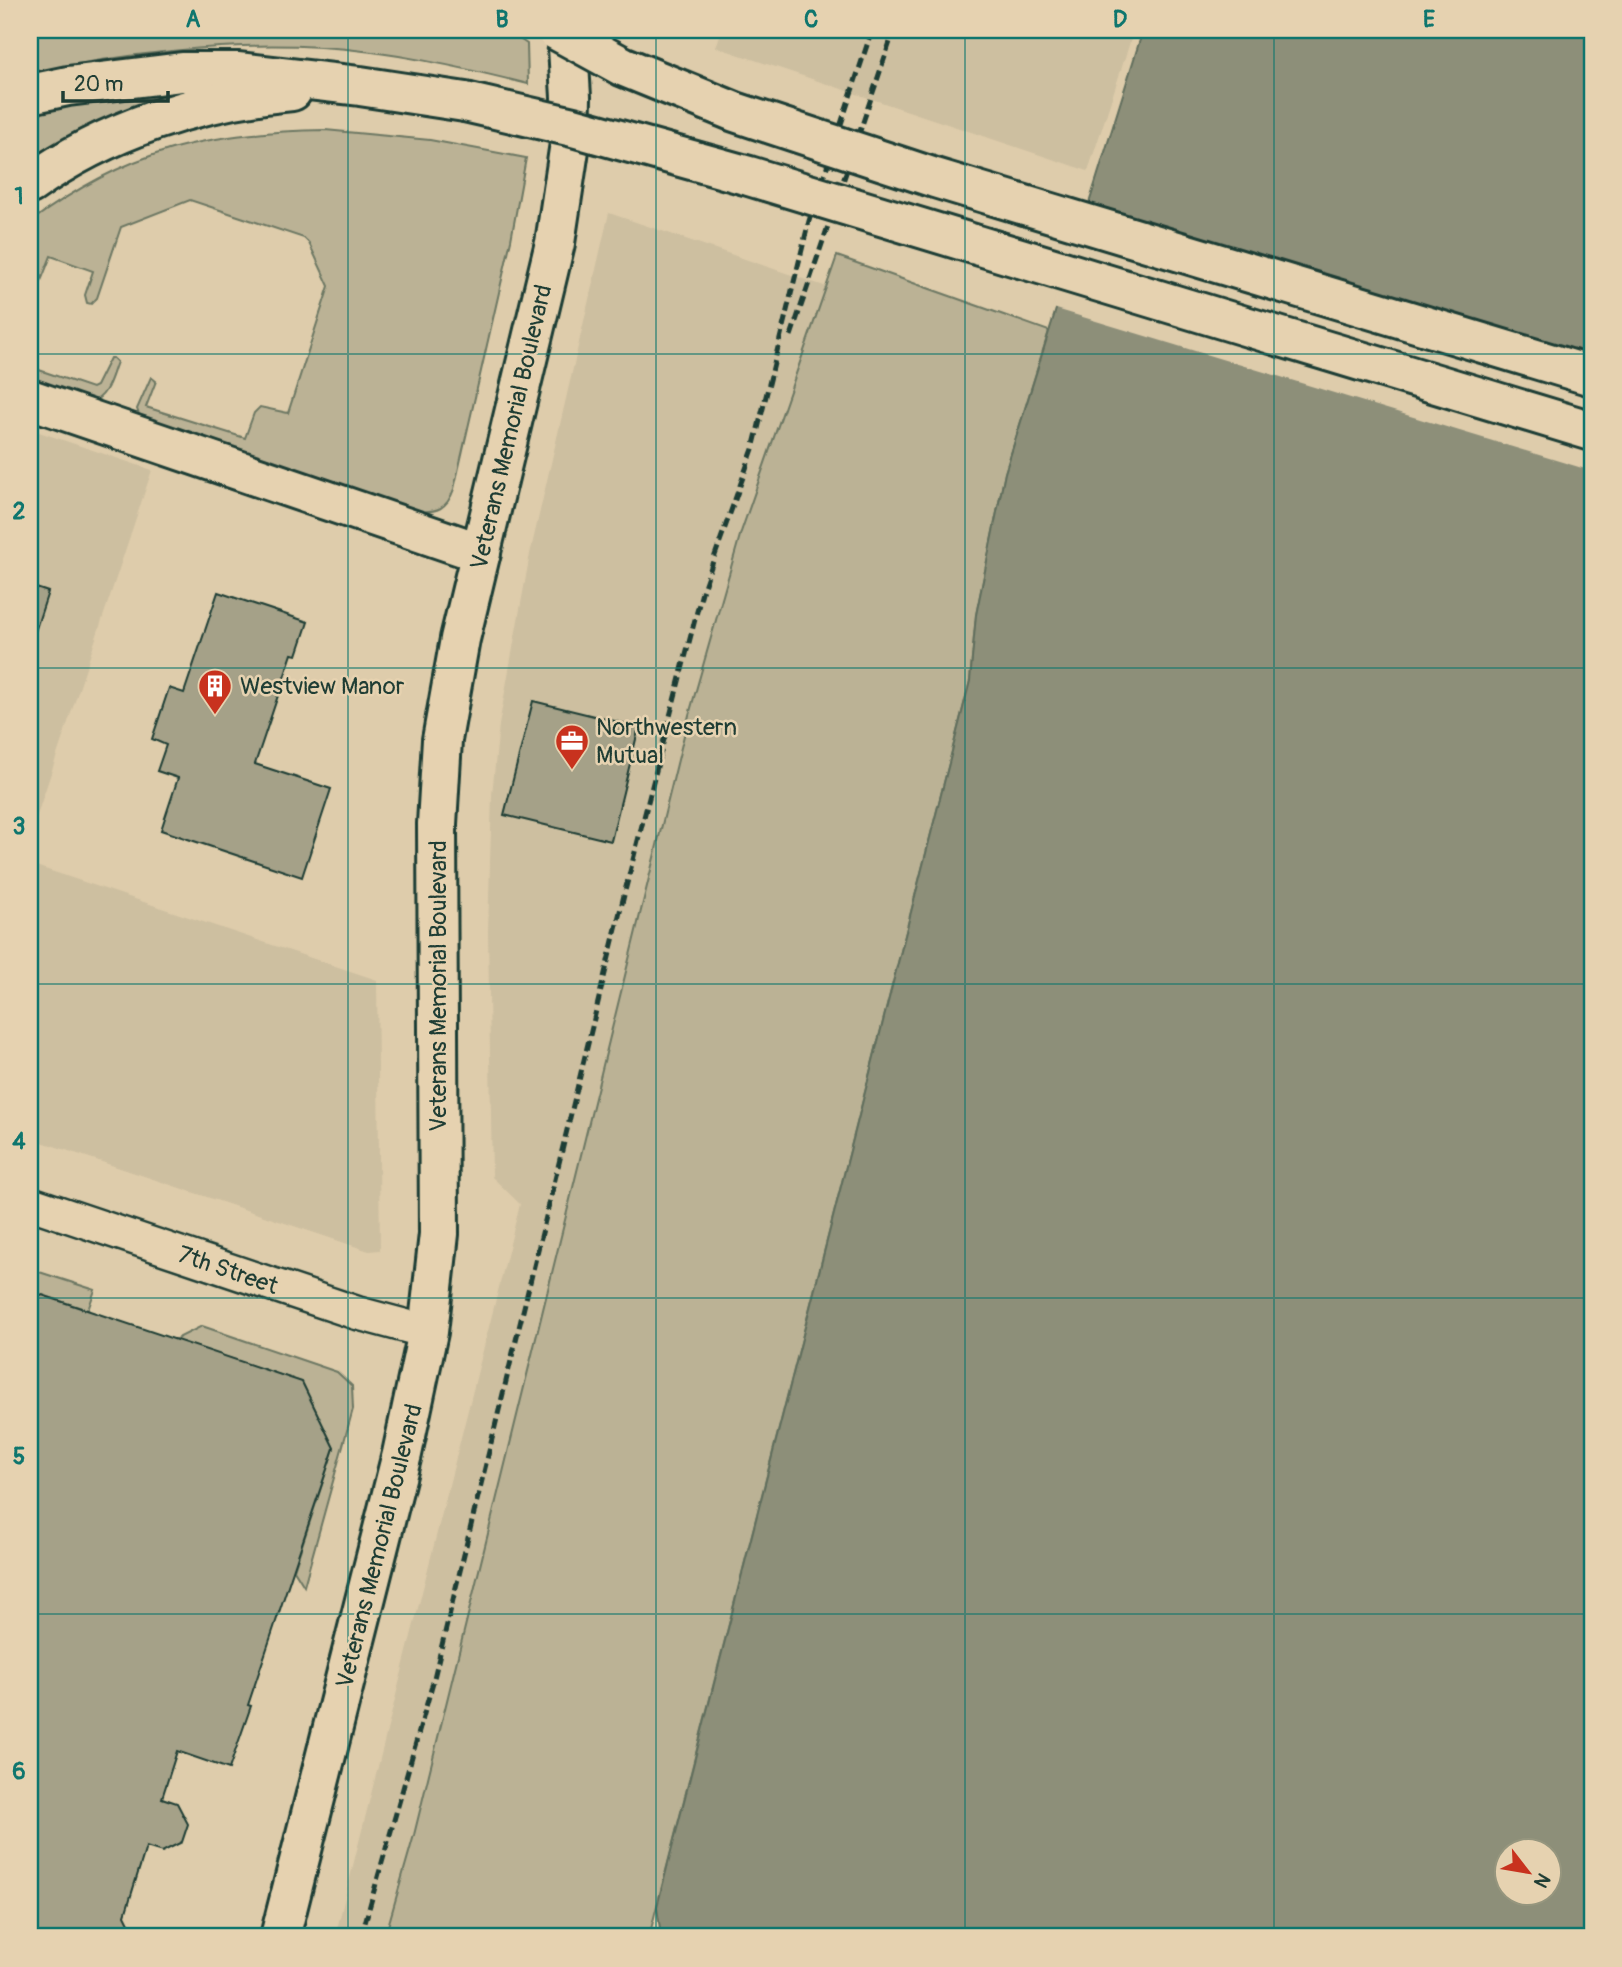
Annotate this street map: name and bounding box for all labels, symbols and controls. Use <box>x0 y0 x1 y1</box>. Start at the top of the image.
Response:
text: A <box>186 5 201 34</box>
text: B <box>495 5 509 34</box>
text: C <box>804 5 818 34</box>
text: D <box>1113 5 1127 34</box>
text: E <box>1423 5 1435 34</box>
scale bar <box>63 60 168 104</box>
text: 20 m <box>74 71 123 98</box>
text: 1 <box>15 182 24 211</box>
street label: Veterans Memorial Boulevard <box>465 282 558 572</box>
text: 2 <box>13 497 26 526</box>
building icon: Westview Manor <box>196 667 234 716</box>
place label: Westview Manor <box>240 672 405 701</box>
place label: Northwestern Mutual <box>596 713 737 770</box>
office icon: Northwestern Mutual <box>553 722 591 771</box>
text: 3 <box>13 812 25 841</box>
street label: Veterans Memorial Boulevard <box>424 840 453 1132</box>
text: 4 <box>12 1127 26 1156</box>
street label: 7th Street <box>174 1240 282 1301</box>
street label: Veterans Memorial Boulevard <box>330 1401 429 1691</box>
text: 5 <box>13 1442 25 1471</box>
text: 6 <box>12 1757 26 1786</box>
north arrow <box>1492 1838 1562 1908</box>
text: N <box>1528 1869 1555 1892</box>

